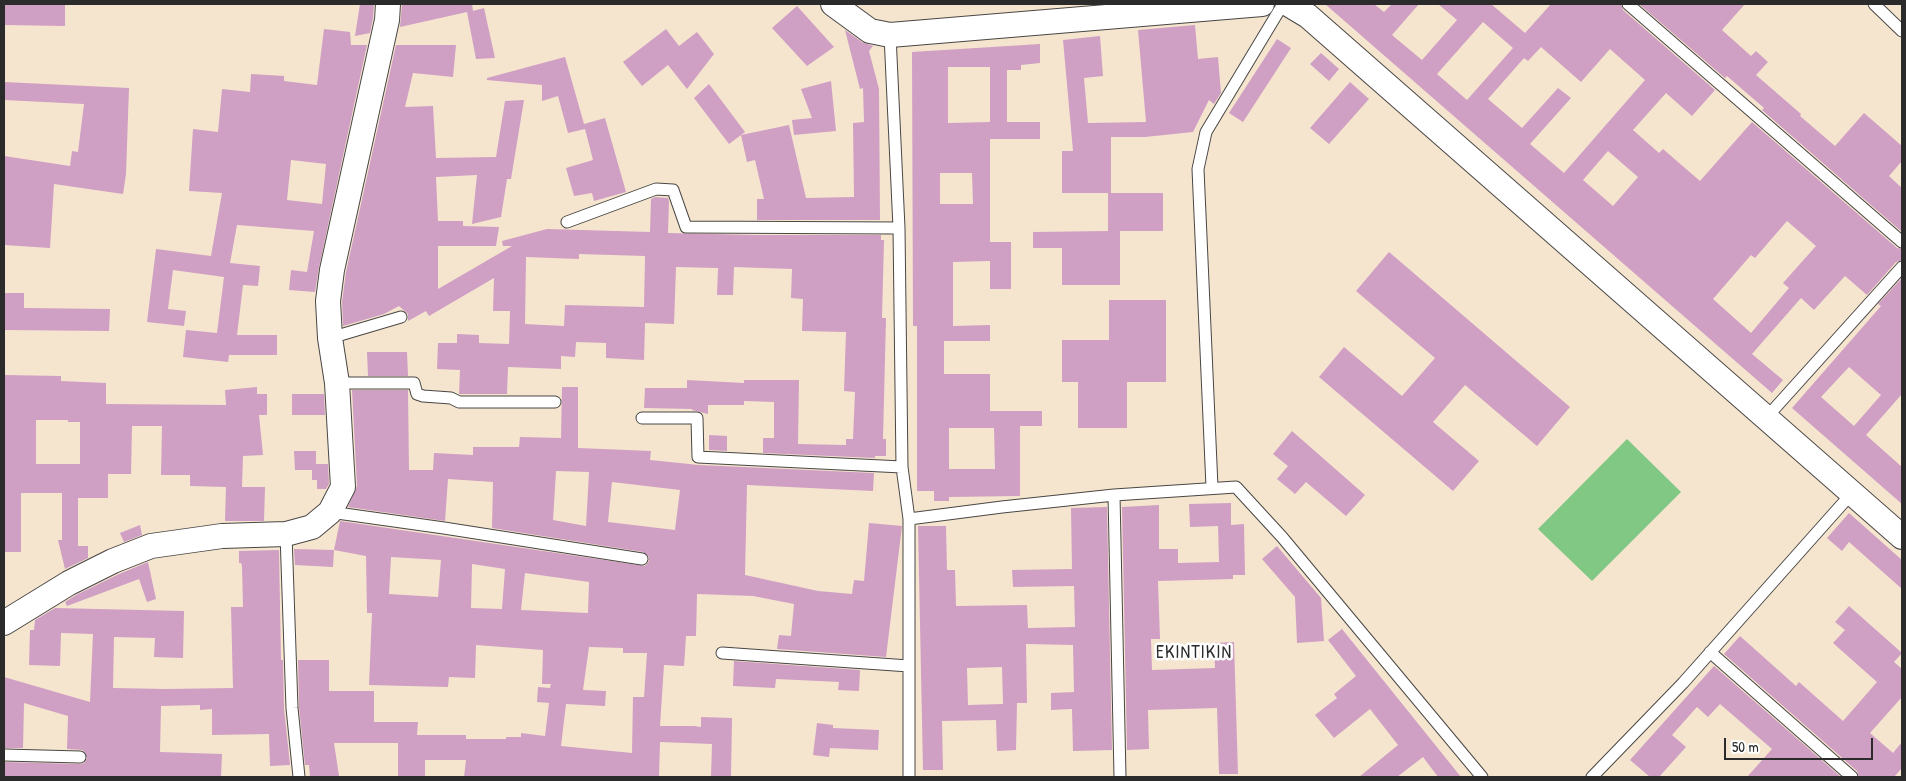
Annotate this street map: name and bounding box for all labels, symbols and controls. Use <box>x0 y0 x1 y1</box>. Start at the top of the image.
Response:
district label: EKINTIKIN <box>1155 642 1233 664</box>
scale bar <box>1726 728 1875 760</box>
text: 50 m <box>1732 736 1759 757</box>

